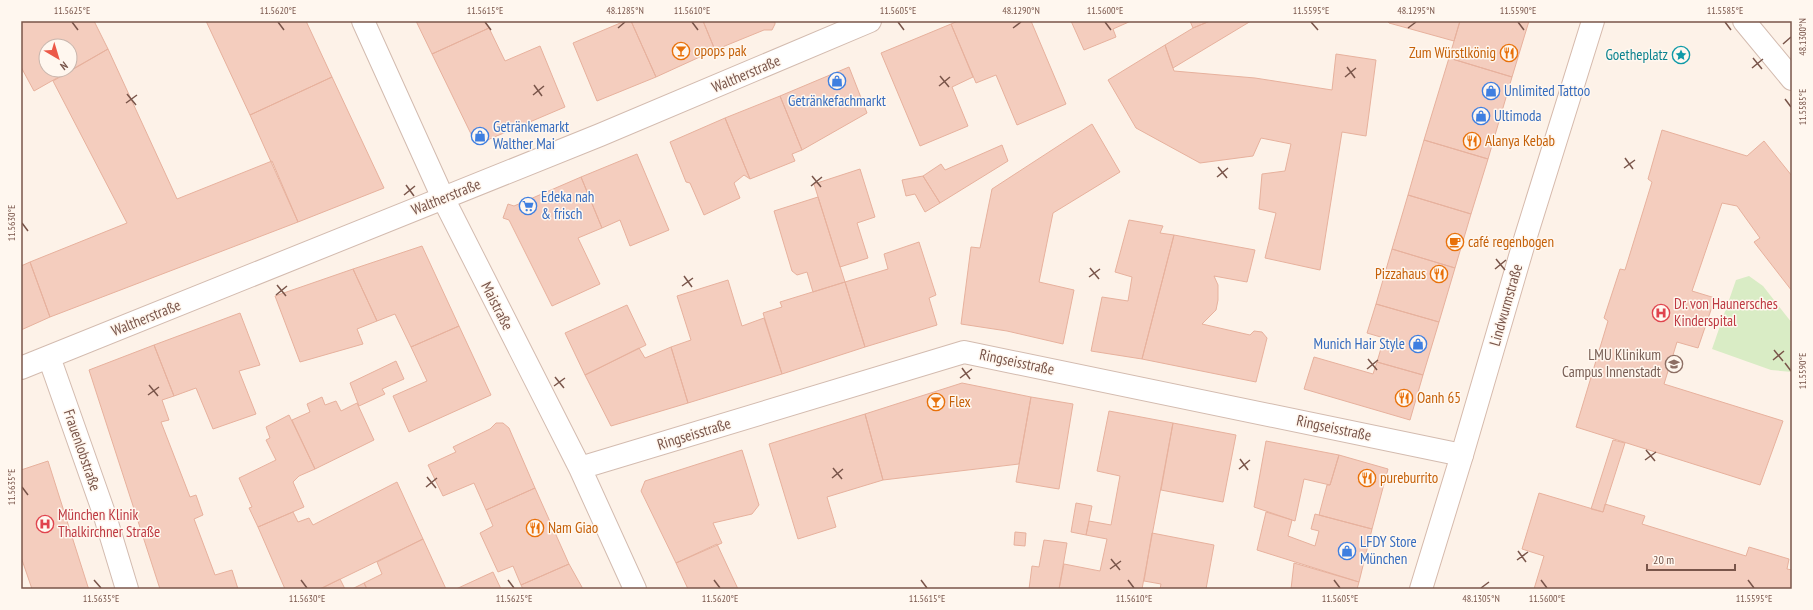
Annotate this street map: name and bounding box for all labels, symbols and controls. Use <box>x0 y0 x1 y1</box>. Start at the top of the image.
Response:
text: 11.5625°E <box>54 4 90 17</box>
text: 11.5620°E <box>260 4 296 17</box>
text: 11.5615°E <box>467 4 503 17</box>
text: 48.1285°N <box>606 4 644 17</box>
text: 11.5610°E <box>674 4 710 17</box>
text: 11.5605°E <box>880 4 916 17</box>
text: 48.1290°N <box>1002 4 1040 17</box>
text: 11.5600°E <box>1087 4 1123 17</box>
text: 11.5595°E <box>1293 4 1329 17</box>
text: 48.1295°N <box>1397 4 1435 17</box>
text: 11.5590°E <box>1500 4 1536 17</box>
text: 11.5585°E <box>1707 4 1743 17</box>
text: 48.1300°N <box>1796 18 1809 56</box>
north arrow <box>38 38 78 78</box>
bar icon: opops pak <box>671 41 691 61</box>
place label: opops pak <box>694 41 747 60</box>
place label: Zum Würstlkönig <box>1409 43 1496 62</box>
restaurant icon: Zum Würstlkönig <box>1499 43 1519 63</box>
place label: Goetheplatz <box>1605 45 1668 64</box>
place icon: Goetheplatz <box>1671 45 1691 65</box>
street label: Waltherstraße <box>709 51 783 97</box>
text: N <box>57 59 71 73</box>
shop icon: Getränkefachmarkt <box>827 71 847 91</box>
shop icon: Unlimited Tattoo <box>1481 81 1501 101</box>
place label: Unlimited Tattoo <box>1504 81 1590 100</box>
text: 11.5585°E <box>1796 89 1809 125</box>
place label: Getränkefachmarkt <box>788 91 886 110</box>
shop icon: Ultimoda <box>1471 106 1491 126</box>
place label: Ultimoda <box>1494 106 1541 125</box>
place label: Getränkemarkt Walther Mai <box>493 117 569 153</box>
shop icon: Getränkemarkt Walther Mai <box>470 126 490 146</box>
restaurant icon: Alanya Kebab <box>1462 131 1482 151</box>
place label: Alanya Kebab <box>1485 131 1555 150</box>
street label: Waltherstraße <box>408 174 483 219</box>
place label: Edeka nah & frisch <box>541 187 594 223</box>
supermarket icon: Edeka nah & frisch <box>518 196 538 216</box>
text: 11.5630°E <box>5 205 18 241</box>
cafe icon: café regenbogen <box>1445 232 1465 252</box>
place label: café regenbogen <box>1468 232 1554 251</box>
street label: Lindwurmstraße <box>1485 262 1526 348</box>
place label: Pizzahaus <box>1375 264 1426 283</box>
restaurant icon: Pizzahaus <box>1429 264 1449 284</box>
street label: Maistraße <box>477 278 518 333</box>
place label: Dr. von Haunersches Kinderspital <box>1674 294 1778 330</box>
street label: Waltherstraße <box>108 295 183 340</box>
hospital icon: Dr. von Haunersches Kinderspital <box>1651 303 1671 323</box>
place label: Munich Hair Style <box>1314 334 1405 353</box>
shop icon: Munich Hair Style <box>1408 334 1428 354</box>
street label: Ringseisstraße <box>978 344 1056 379</box>
place label: LMU Klinikum Campus Innenstadt <box>1562 345 1661 381</box>
text: 11.5590°E <box>1796 353 1809 389</box>
school or university icon: LMU Klinikum Campus Innenstadt <box>1664 354 1684 374</box>
restaurant icon: Oanh 65 <box>1394 388 1414 408</box>
place label: Oanh 65 <box>1417 388 1461 407</box>
bar icon: Flex <box>926 392 946 412</box>
place label: Flex <box>949 392 971 411</box>
street label: Frauenlobstraße <box>60 407 105 493</box>
street label: Ringseisstraße <box>1295 410 1373 445</box>
street label: Ringseisstraße <box>655 413 733 454</box>
restaurant icon: pureburrito <box>1357 468 1377 488</box>
place label: pureburrito <box>1380 468 1438 487</box>
text: 11.5635°E <box>5 469 18 505</box>
place label: München Klinik Thalkirchner Straße <box>58 505 160 541</box>
hospital icon: München Klinik Thalkirchner Straße <box>35 514 55 534</box>
restaurant icon: Nam Giao <box>525 518 545 538</box>
place label: Nam Giao <box>548 518 598 537</box>
place label: LFDY Store München <box>1360 532 1417 568</box>
shop icon: LFDY Store München <box>1337 541 1357 561</box>
scale bar <box>1647 546 1735 572</box>
text: 20 m <box>1653 552 1674 567</box>
text: 11.5635°E <box>83 592 119 605</box>
text: 11.5630°E <box>289 592 325 605</box>
text: 11.5625°E <box>496 592 532 605</box>
text: 11.5620°E <box>702 592 738 605</box>
text: 11.5615°E <box>909 592 945 605</box>
text: 11.5610°E <box>1116 592 1152 605</box>
text: 11.5605°E <box>1322 592 1358 605</box>
text: 48.1305°N <box>1462 592 1500 605</box>
text: 11.5600°E <box>1529 592 1565 605</box>
text: 11.5595°E <box>1736 592 1772 605</box>

